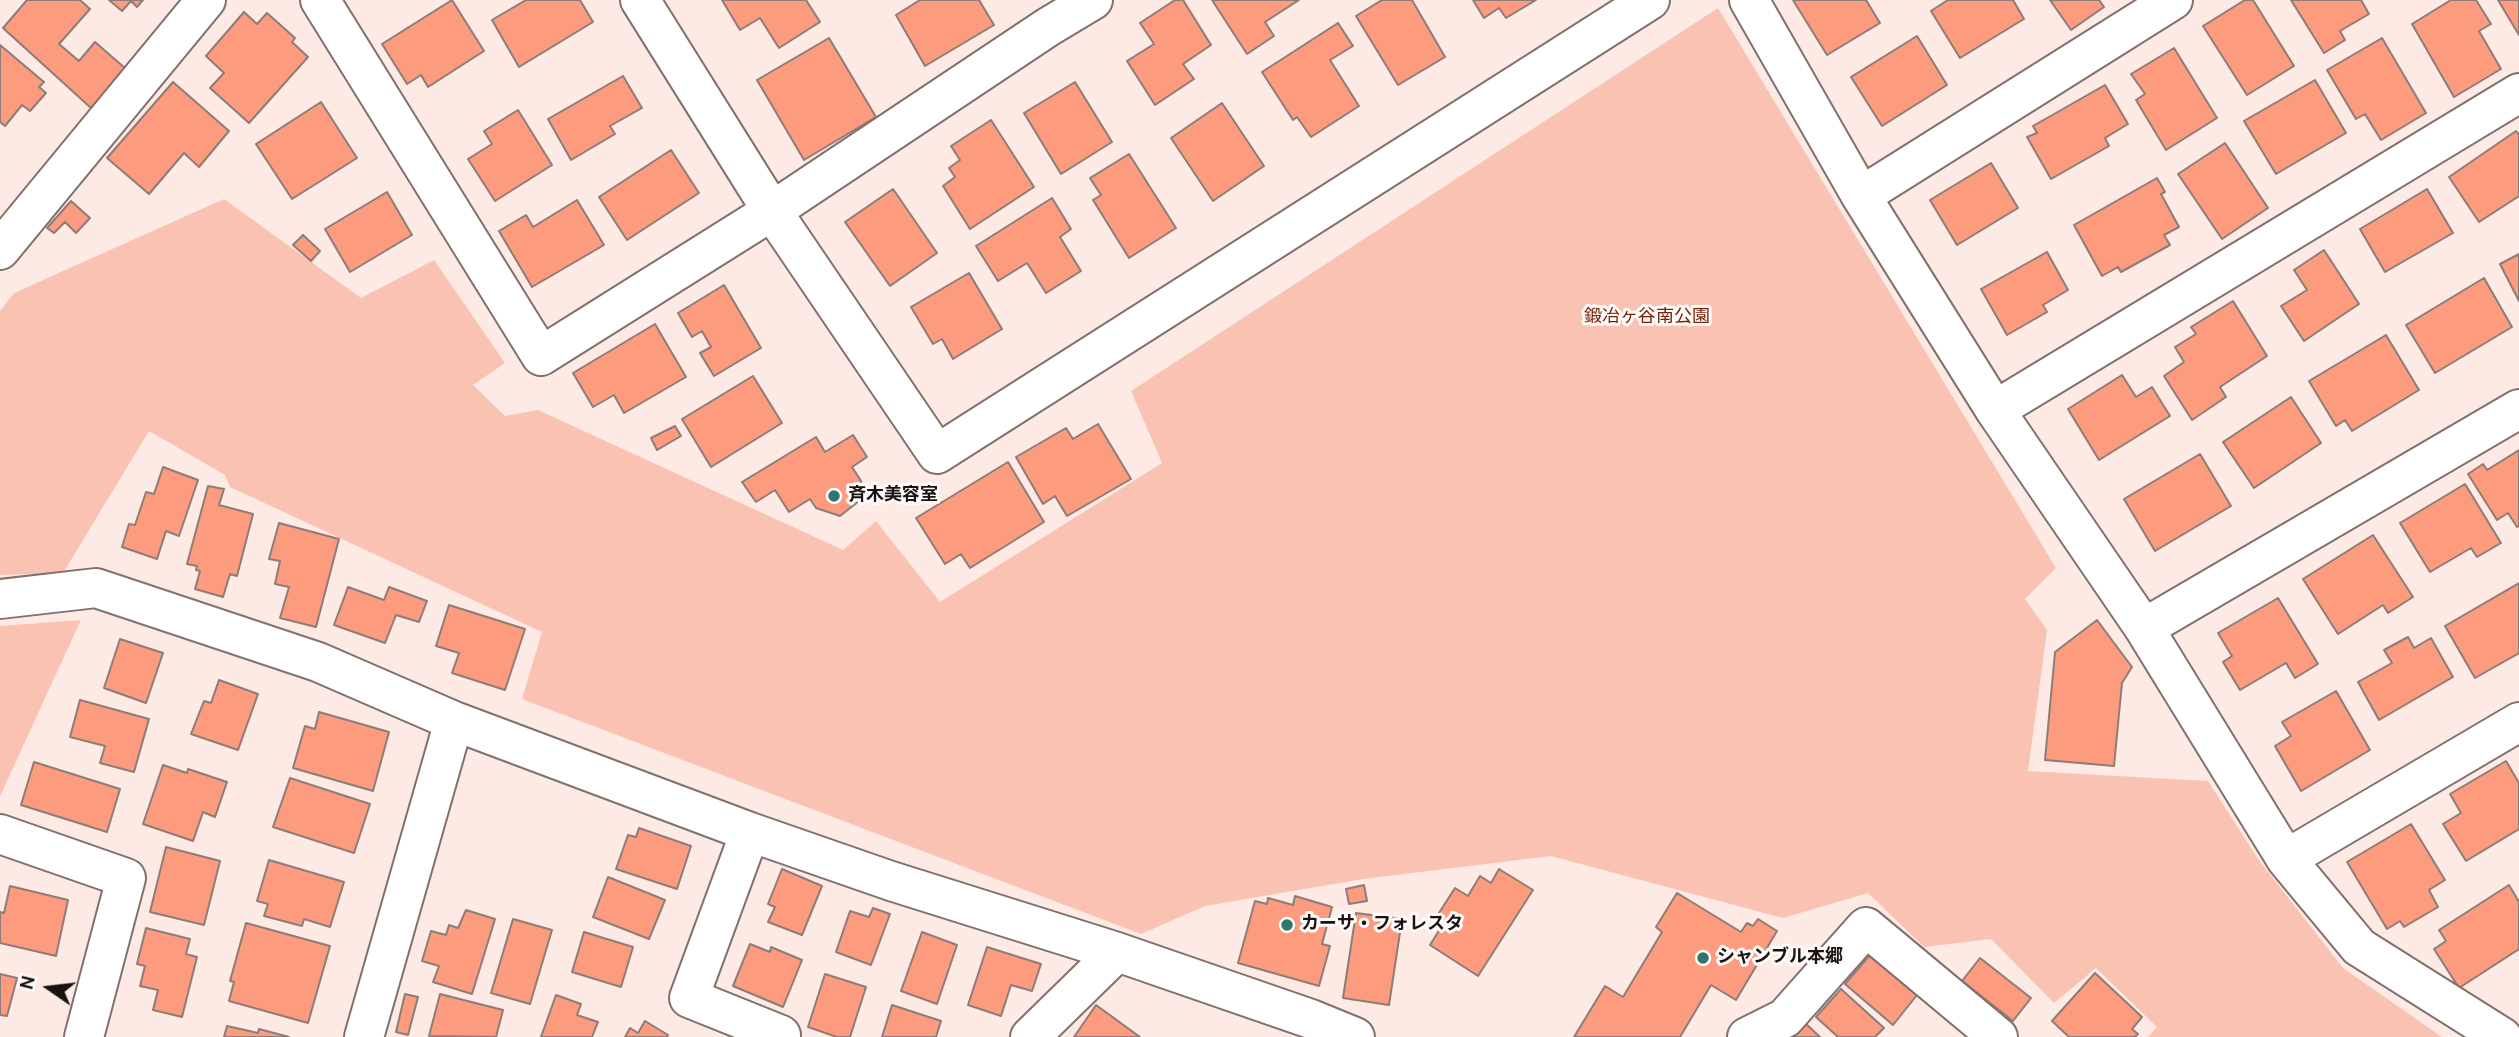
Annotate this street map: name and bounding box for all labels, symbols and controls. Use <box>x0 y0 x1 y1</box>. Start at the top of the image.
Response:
park label: 鍛冶ヶ谷南公園 <box>1584 307 1710 329</box>
place label: 斉木美容室 <box>848 485 938 507</box>
marker: 斉木美容室 <box>826 488 842 504</box>
place label: カーサ・フォレスタ <box>1301 914 1463 936</box>
marker: カーサ・フォレスタ <box>1279 917 1295 933</box>
place label: シャンブル本郷 <box>1717 947 1843 969</box>
marker: シャンブル本郷 <box>1695 950 1711 966</box>
north arrow <box>14 953 84 1023</box>
text: N <box>15 973 42 992</box>

